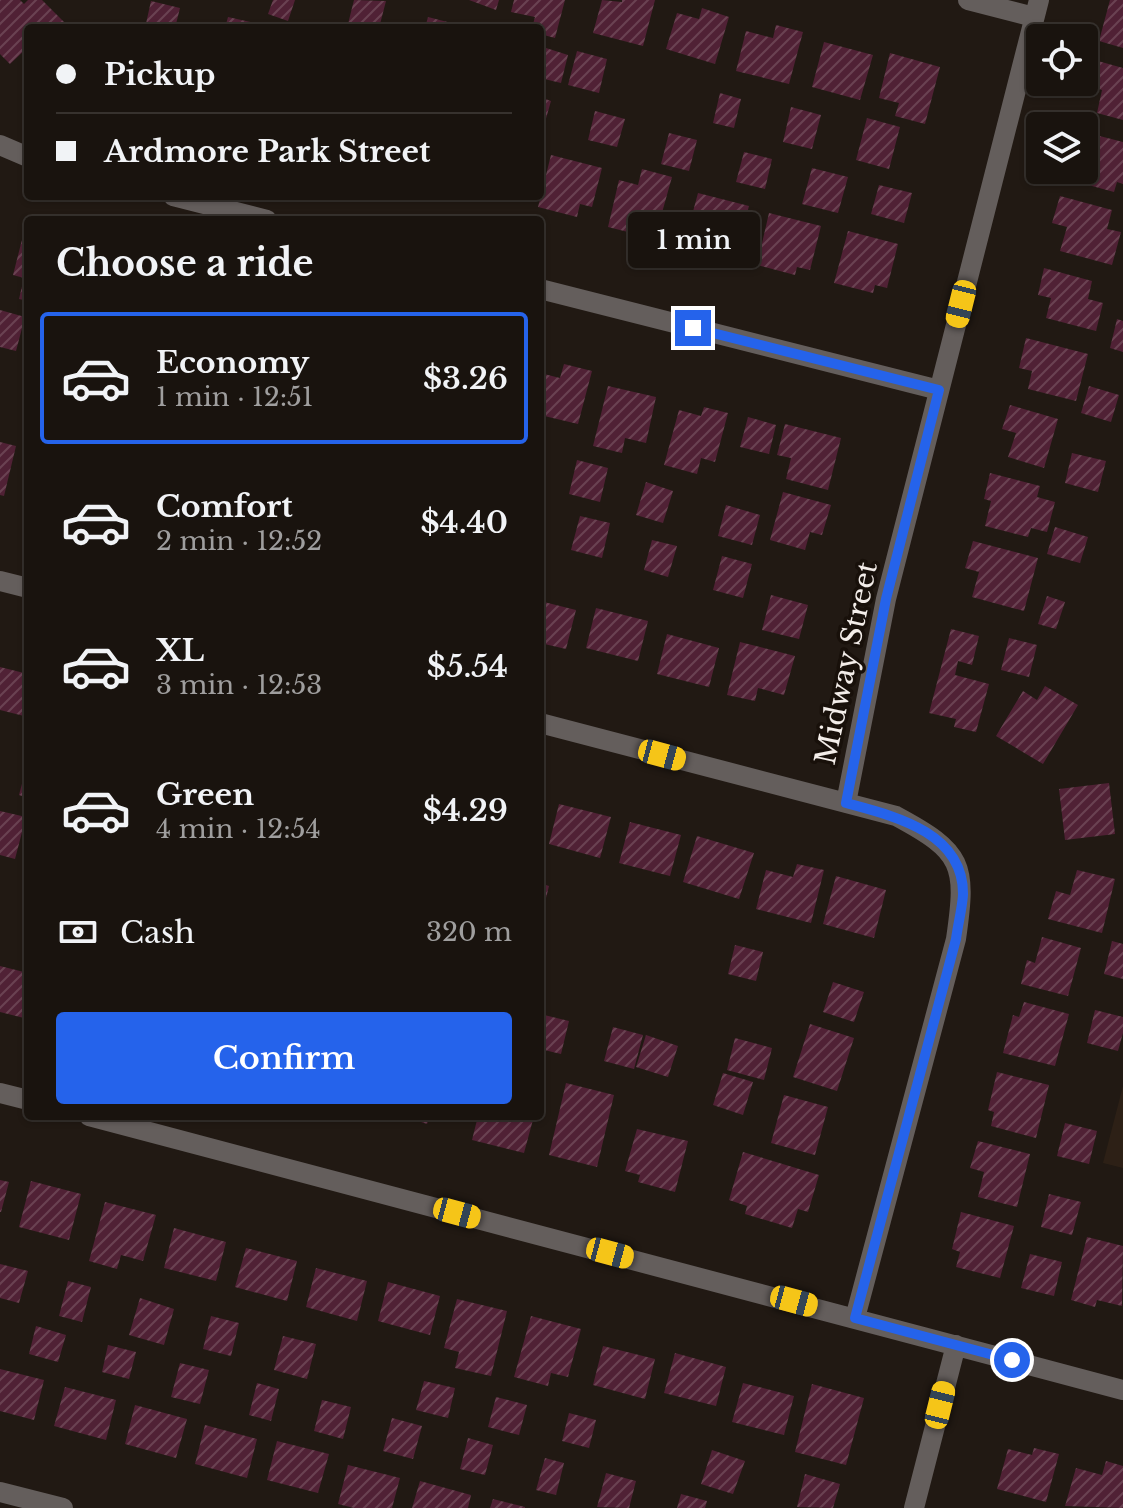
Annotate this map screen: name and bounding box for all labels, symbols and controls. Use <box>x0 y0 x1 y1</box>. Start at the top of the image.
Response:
map controls <box>1026 24 1098 184</box>
button: locate <box>1026 24 1098 96</box>
text: Pickup <box>104 56 215 93</box>
button: layers <box>1026 112 1098 184</box>
text: Ardmore Park Street <box>104 133 430 170</box>
callout: 1 min <box>627 212 759 268</box>
text: 1 min <box>657 224 731 256</box>
text: Choose a ride <box>56 241 313 286</box>
car <box>944 278 978 330</box>
route end <box>675 310 711 346</box>
icon: car <box>60 342 132 414</box>
text: Economy <box>156 344 309 381</box>
text: $3.26 <box>423 360 508 397</box>
text: 1 min · 12:51 <box>156 381 313 413</box>
icon: car <box>60 486 132 558</box>
text: Comfort <box>156 488 293 525</box>
text: $4.40 <box>420 504 508 541</box>
text: 2 min · 12:52 <box>156 525 322 557</box>
street label: Midway Street <box>808 558 885 768</box>
icon: car <box>60 630 132 702</box>
text: XL <box>156 632 204 669</box>
text: $5.54 <box>427 648 508 685</box>
text: 3 min · 12:53 <box>156 669 322 701</box>
car <box>636 737 688 773</box>
icon: car <box>60 774 132 846</box>
text: Green <box>156 776 254 813</box>
text: $4.29 <box>423 792 508 829</box>
text: 4 min · 12:54 <box>156 813 321 845</box>
icon: cash <box>56 910 100 954</box>
text: Cash <box>120 914 195 951</box>
text: 320 m <box>426 916 512 948</box>
button: Confirm <box>56 1012 512 1104</box>
car <box>431 1195 483 1231</box>
car <box>584 1235 636 1271</box>
car <box>768 1283 820 1319</box>
route start <box>994 1342 1030 1378</box>
car <box>923 1379 957 1431</box>

